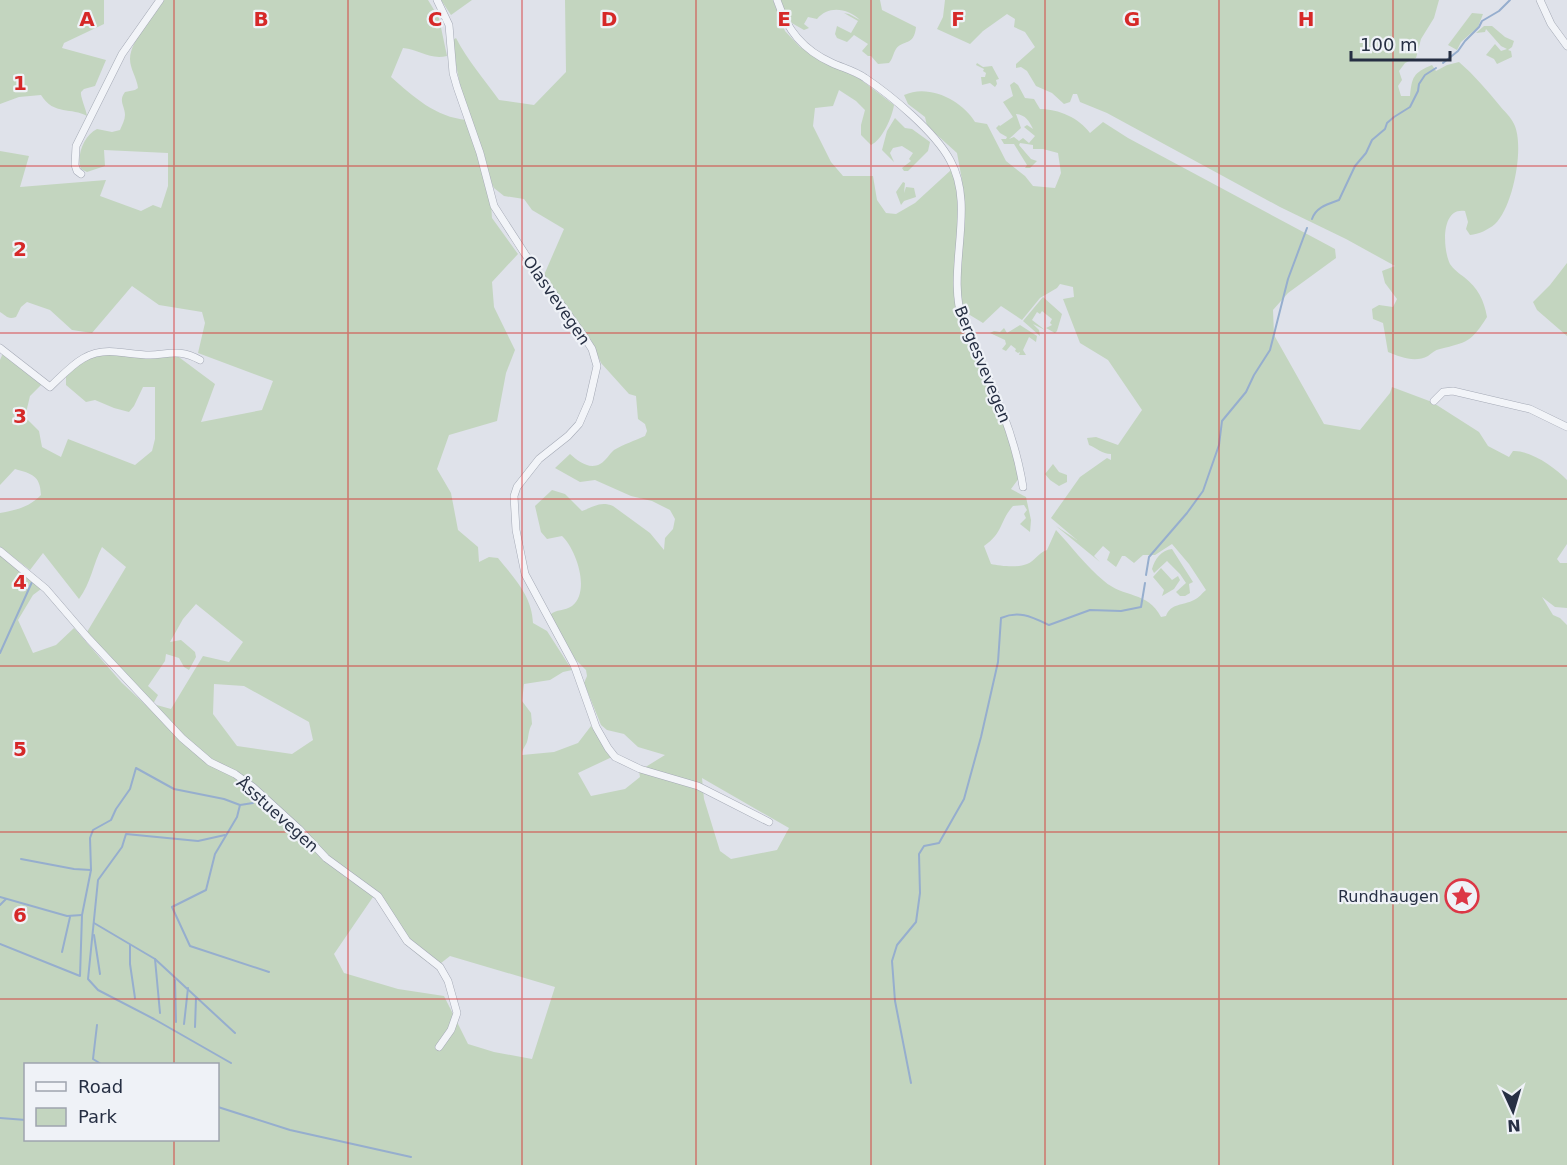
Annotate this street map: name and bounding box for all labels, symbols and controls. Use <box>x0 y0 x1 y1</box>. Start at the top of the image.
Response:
text: A <box>79 7 95 31</box>
text: B <box>253 7 269 31</box>
text: C <box>428 7 442 31</box>
text: D <box>601 7 617 31</box>
text: E <box>777 7 791 31</box>
text: F <box>951 7 965 31</box>
text: G <box>1124 7 1140 31</box>
text: H <box>1298 7 1314 31</box>
scale bar <box>1351 24 1450 62</box>
text: 100 m <box>1360 34 1418 55</box>
text: 1 <box>13 71 27 95</box>
text: 2 <box>13 237 27 261</box>
street label: Olasvevegen <box>519 252 594 348</box>
street label: Bergesvevegen <box>950 303 1015 425</box>
text: 3 <box>13 404 27 428</box>
text: 4 <box>13 570 27 594</box>
text: 5 <box>13 737 27 761</box>
street label: Åsstuevegen <box>233 773 322 856</box>
place icon: Rundhaugen <box>1444 878 1480 914</box>
place label: Rundhaugen <box>1338 887 1439 906</box>
text: 6 <box>13 903 27 927</box>
legend <box>24 1063 219 1141</box>
text: Road <box>78 1076 123 1097</box>
north arrow <box>1483 1081 1543 1141</box>
text: Park <box>78 1106 117 1127</box>
text: N <box>1507 1116 1521 1135</box>

